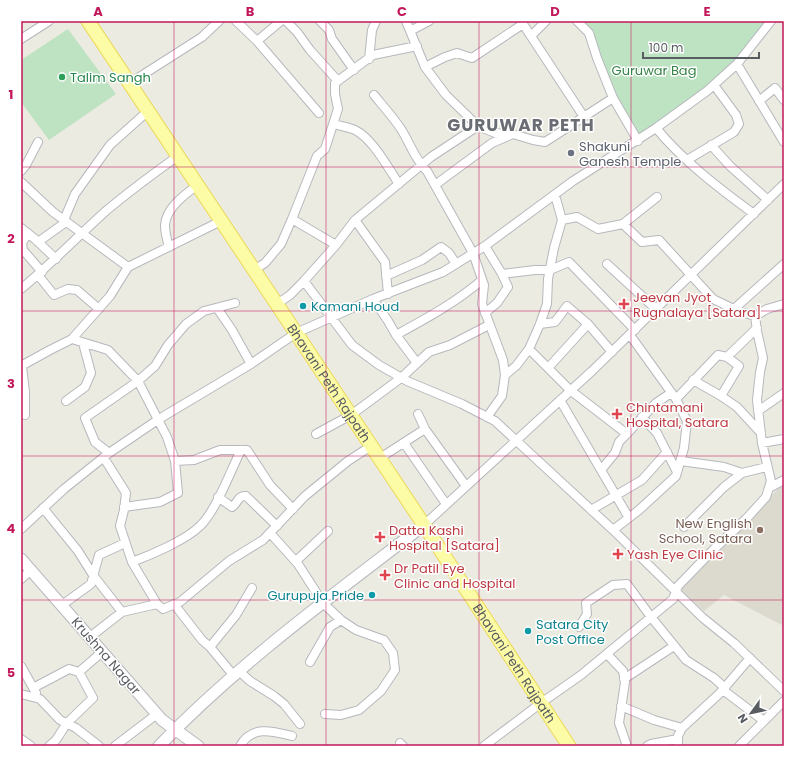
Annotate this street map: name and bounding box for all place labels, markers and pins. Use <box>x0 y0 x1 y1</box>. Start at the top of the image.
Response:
place label: Talim Sangh <box>70 68 151 87</box>
marker: Talim Sangh <box>57 72 67 82</box>
place label: Shakuni Ganesh Temple <box>579 137 681 171</box>
marker: Shakuni Ganesh Temple <box>566 148 576 158</box>
place label: Jeevan Jyot Rugnalaya [Satara] <box>633 288 761 322</box>
place label: Kamani Houd <box>311 297 399 316</box>
marker: Jeevan Jyot Rugnalaya [Satara] <box>618 298 630 310</box>
marker: Kamani Houd <box>298 301 308 311</box>
place label: Chintamani Hospital, Satara <box>626 398 728 432</box>
marker: Chintamani Hospital, Satara <box>611 408 623 420</box>
place label: New English School, Satara <box>659 514 752 548</box>
place label: Datta Kashi Hospital [Satara] <box>389 521 500 555</box>
marker: New English School, Satara <box>755 525 765 535</box>
marker: Datta Kashi Hospital [Satara] <box>374 531 386 543</box>
place label: Yash Eye Clinic <box>627 545 723 564</box>
marker: Yash Eye Clinic <box>612 548 624 560</box>
place label: Dr Patil Eye Clinic and Hospital <box>394 559 516 593</box>
marker: Dr Patil Eye Clinic and Hospital <box>379 569 391 581</box>
place label: Gurupuja Pride <box>267 586 364 605</box>
marker: Gurupuja Pride <box>367 590 377 600</box>
place label: Satara City Post Office <box>536 615 609 649</box>
marker: Satara City Post Office <box>523 626 533 636</box>

